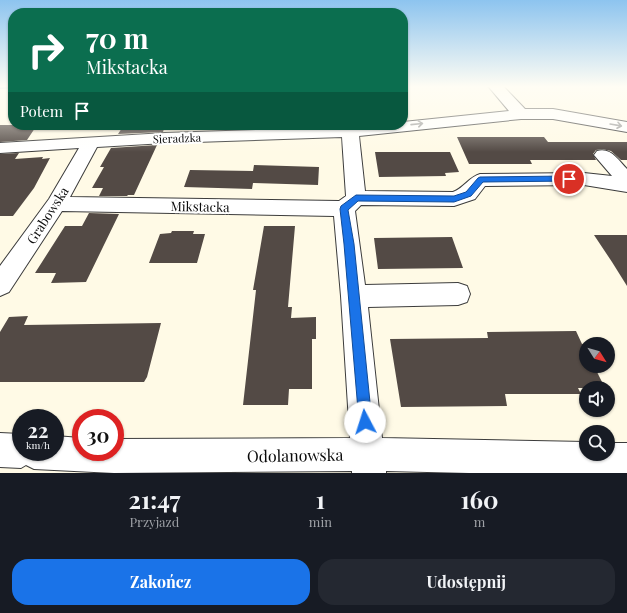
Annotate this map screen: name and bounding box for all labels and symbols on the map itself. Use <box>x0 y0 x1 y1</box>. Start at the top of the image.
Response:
one-way arrow <box>410 120 423 128</box>
one-way arrow <box>609 121 622 129</box>
street label: Sieradzka <box>153 130 202 146</box>
pin <box>552 162 586 196</box>
street label: Grabowska <box>22 183 72 247</box>
street label: Mikstacka <box>170 197 230 215</box>
north arrow <box>579 337 615 373</box>
position arrow <box>344 401 386 443</box>
speed limit sign: 30 <box>72 409 124 461</box>
street label: Odolanowska <box>247 444 343 466</box>

